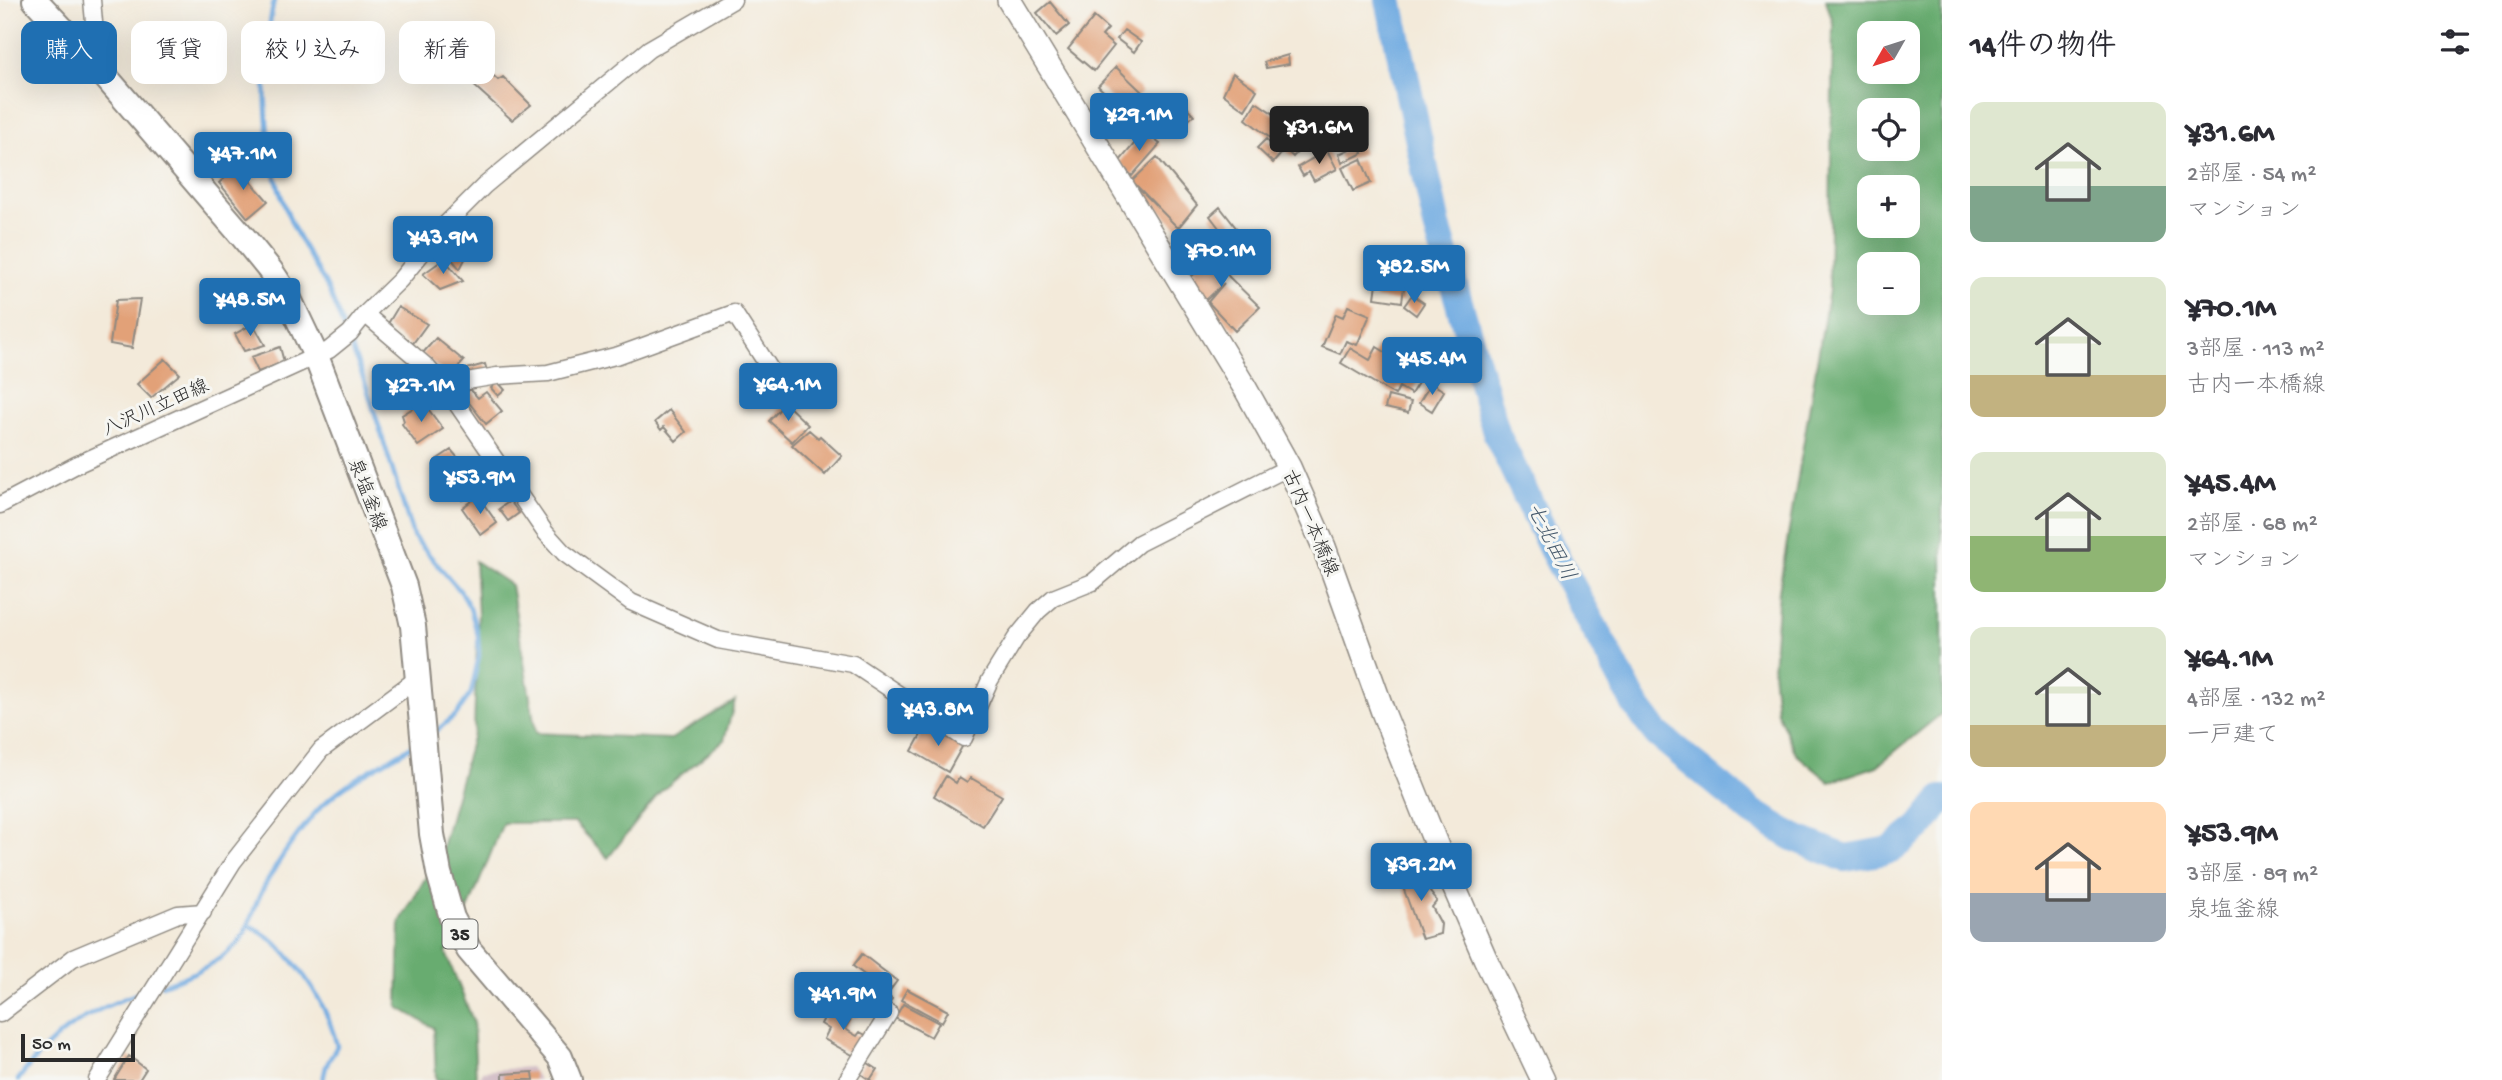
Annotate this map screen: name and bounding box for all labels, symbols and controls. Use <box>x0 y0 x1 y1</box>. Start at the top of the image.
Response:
chip: 購入 <box>21 21 117 84</box>
chip: 賃貸 <box>131 21 227 84</box>
chip: 絞り込み <box>241 21 385 84</box>
chip: 新着 <box>399 21 495 84</box>
north arrow <box>1857 21 1920 84</box>
map controls <box>1857 21 1920 315</box>
icon: filters <box>2436 23 2474 61</box>
text: 14件の物件 <box>1970 31 2116 66</box>
pin: ¥29.1M <box>1082 94 1196 153</box>
button: locate <box>1857 98 1920 161</box>
text: ¥29.1M <box>1106 102 1172 129</box>
pin: ¥31.6M <box>1262 106 1376 166</box>
text: ¥31.6M <box>1286 115 1352 142</box>
text: ¥31.6M <box>2187 118 2274 153</box>
icon: home <box>2026 130 2110 214</box>
pin: ¥47.1M <box>186 132 300 192</box>
text: ¥47.1M <box>210 141 276 168</box>
text: 2部屋 · 54 m² <box>2187 162 2316 189</box>
button: + <box>1857 175 1920 238</box>
text: マンション <box>2187 198 2301 225</box>
pin: ¥43.9M <box>386 216 500 276</box>
text: ¥43.9M <box>409 225 477 252</box>
pin: ¥70.1M <box>1164 230 1278 289</box>
text: ¥70.1M <box>1187 238 1255 265</box>
pin: ¥82.5M <box>1357 246 1471 305</box>
button: − <box>1857 252 1920 315</box>
text: ¥82.5M <box>1379 254 1449 281</box>
pin: ¥48.5M <box>193 278 307 338</box>
text: ¥48.5M <box>215 287 285 314</box>
text: ¥70.1M <box>2187 293 2276 328</box>
icon: home <box>2026 305 2110 389</box>
text: 3部屋 · 113 m² <box>2187 337 2324 364</box>
pin: ¥45.4M <box>1375 338 1489 397</box>
text: ¥45.4M <box>1398 346 1466 373</box>
pin: ¥27.1M <box>364 364 478 424</box>
pin: ¥64.1M <box>731 364 845 423</box>
text: ¥64.1M <box>755 372 821 399</box>
text: ¥27.1M <box>388 373 454 400</box>
text: 古内一本橋線 <box>2187 373 2325 400</box>
street label: 八沢川立田線 <box>99 375 213 443</box>
street label: 泉塩釜線 <box>341 455 391 535</box>
pin: ¥53.9M <box>423 456 537 516</box>
text: ¥53.9M <box>445 465 515 492</box>
street label: 古内一本橋線 <box>1276 466 1343 580</box>
text: ¥45.4M <box>2187 468 2275 503</box>
icon: home <box>2026 480 2110 564</box>
water label: 七北田川 <box>1519 499 1580 586</box>
text: 2部屋 · 68 m² <box>2187 512 2318 539</box>
text: マンション <box>2187 548 2301 575</box>
text: ¥64.1M <box>2187 643 2273 678</box>
icon: home <box>2026 655 2110 739</box>
text: 4部屋 · 132 m² <box>2187 687 2325 714</box>
pin: ¥43.8M <box>881 688 995 748</box>
text: ¥43.8M <box>903 697 973 724</box>
text: 一戸建て <box>2187 723 2279 750</box>
text: ¥53.9M <box>2187 818 2278 853</box>
icon: home <box>2026 830 2110 914</box>
pin: ¥39.2M <box>1364 844 1478 903</box>
text: ¥39.2M <box>1387 852 1455 879</box>
text: 3部屋 · 89 m² <box>2187 862 2318 889</box>
text: 泉塩釜線 <box>2187 898 2279 925</box>
road number: 35 <box>442 919 477 948</box>
pin: ¥41.9M <box>786 972 900 1032</box>
text: ¥41.9M <box>810 981 876 1008</box>
scale bar <box>21 1031 135 1063</box>
text: 50 m <box>32 1034 71 1057</box>

